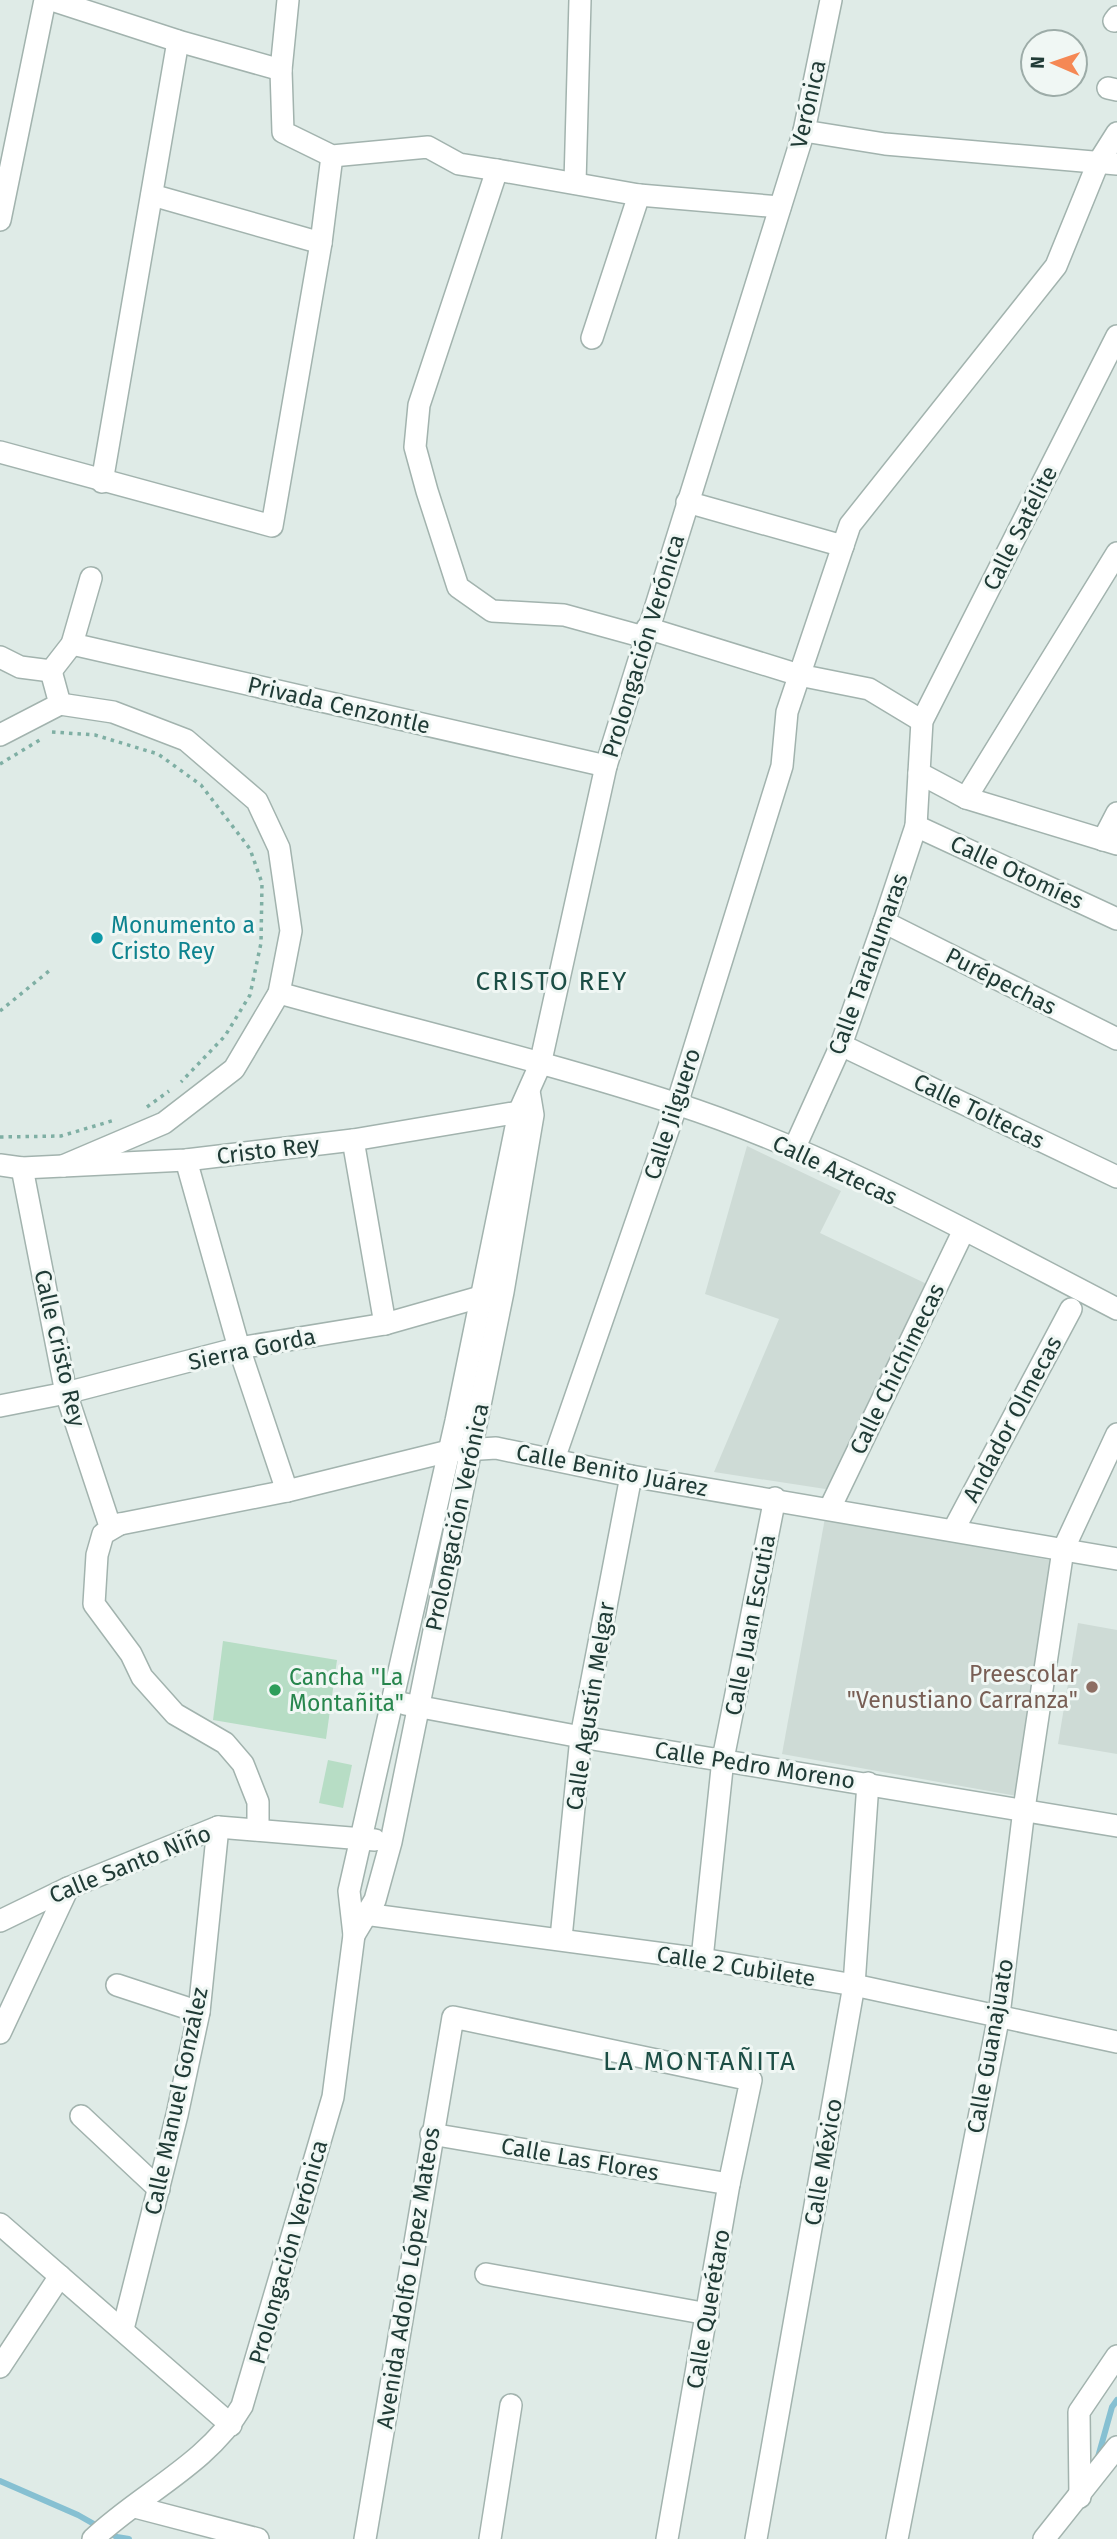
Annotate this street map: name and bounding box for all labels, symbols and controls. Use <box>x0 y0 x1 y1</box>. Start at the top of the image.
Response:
north arrow <box>1019 28 1089 98</box>
text: N <box>1026 56 1049 69</box>
street label: Verónica <box>784 57 832 151</box>
street label: Calle Satélite <box>977 461 1063 595</box>
street label: Prolongación Verónica <box>596 531 690 761</box>
street label: Privada Cenzontle <box>245 670 433 740</box>
street label: Calle Otomíes <box>946 829 1088 915</box>
street label: Calle Tarahumaras <box>822 869 914 1059</box>
place label: Monumento a Cristo Rey <box>111 911 255 965</box>
marker: Monumento a Cristo Rey <box>89 930 105 946</box>
street label: Purépechas <box>941 941 1061 1021</box>
district label: CRISTO REY <box>476 966 628 997</box>
street label: Calle Jilguero <box>638 1045 706 1183</box>
street label: Calle Toltecas <box>909 1067 1049 1155</box>
street label: Calle Aztecas <box>768 1129 902 1211</box>
street label: Cristo Rey <box>215 1130 322 1170</box>
street label: Calle Cristo Rey <box>28 1267 92 1430</box>
street label: Calle Chichimecas <box>844 1279 950 1459</box>
street label: Sierra Gorda <box>186 1322 318 1376</box>
street label: Andador Olmecas <box>956 1331 1068 1507</box>
street label: Prolongación Verónica <box>419 1401 495 1633</box>
street label: Calle Benito Juárez <box>514 1438 710 1502</box>
street label: Calle Juan Escutia <box>719 1532 781 1718</box>
street label: Calle Agustín Melgar <box>560 1600 620 1812</box>
place label: Preescolar "Venustiano Carranza" <box>847 1660 1078 1714</box>
place label: Cancha "La Montañita" <box>289 1663 404 1717</box>
marker: Preescolar "Venustiano Carranza" <box>1084 1679 1100 1695</box>
marker: Cancha "La Montañita" <box>267 1682 283 1698</box>
street label: Calle Pedro Moreno <box>653 1735 857 1795</box>
street label: Calle Santo Niño <box>45 1819 215 1909</box>
street label: Calle 2 Cubilete <box>655 1940 817 1992</box>
street label: Calle Guanajuato <box>961 1956 1019 2136</box>
street label: Calle Manuel González <box>138 1985 214 2217</box>
district label: LA MONTAÑITA <box>603 2046 797 2077</box>
street label: Calle México <box>798 2096 848 2228</box>
street label: Avenida Adolfo López Mateos <box>370 2125 446 2431</box>
street label: Calle Las Flores <box>499 2131 661 2187</box>
street label: Prolongación Verónica <box>243 2137 333 2367</box>
street label: Calle Querétaro <box>680 2227 736 2391</box>

